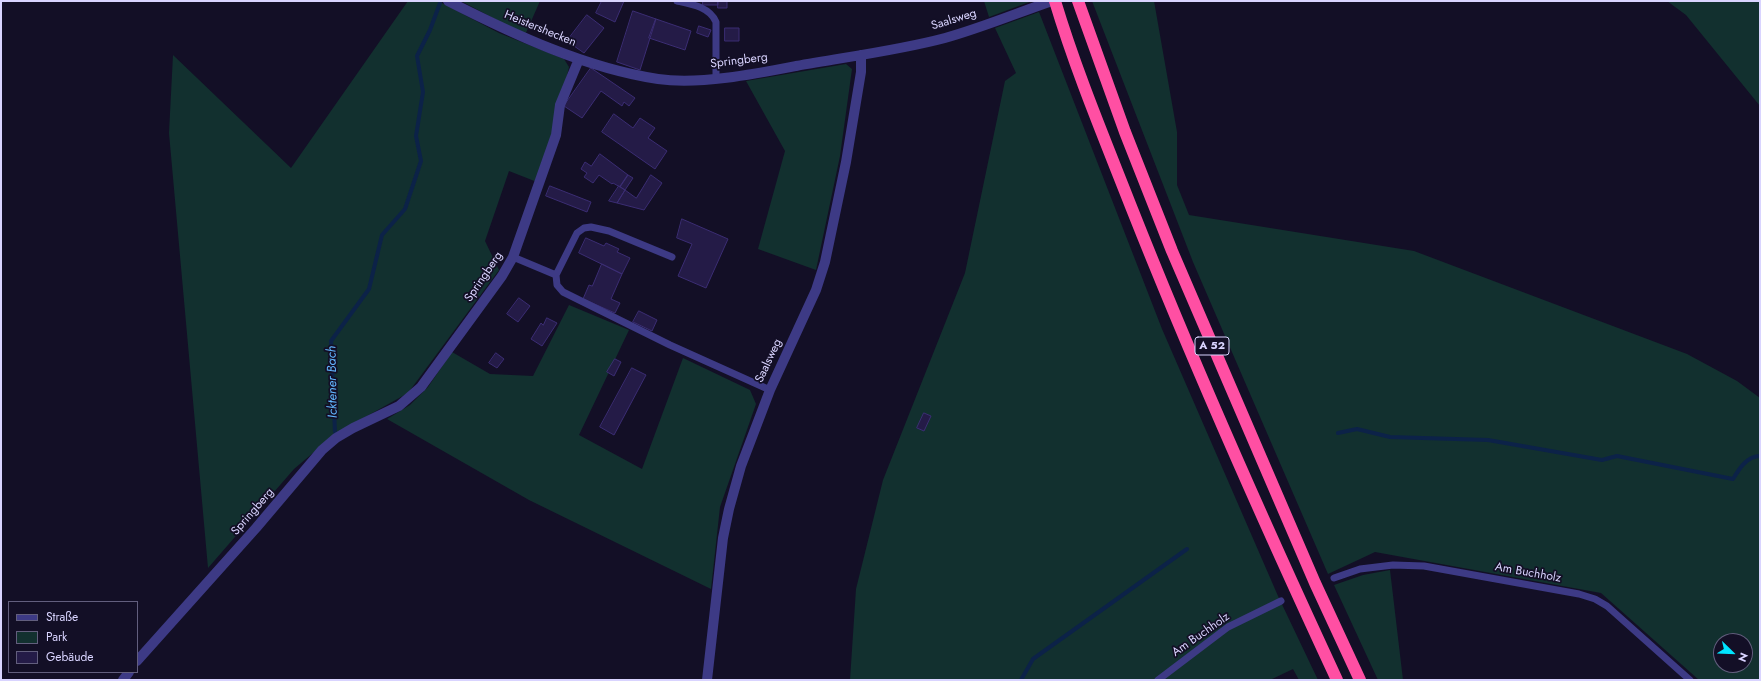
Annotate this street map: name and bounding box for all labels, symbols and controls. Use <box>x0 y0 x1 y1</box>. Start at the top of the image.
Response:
street label: Saalsweg <box>930 6 978 34</box>
street label: Heistershecken <box>502 8 578 50</box>
street label: Springberg <box>710 50 768 72</box>
street label: Springberg <box>462 249 506 305</box>
street label: Saalsweg <box>753 337 785 385</box>
road number: A 52 <box>1195 337 1229 355</box>
water label: Icktener Bach <box>325 346 341 418</box>
street label: Springberg <box>229 486 277 538</box>
street label: Am Buchholz <box>1494 560 1562 586</box>
legend <box>8 601 138 673</box>
text: Straße <box>46 608 78 626</box>
street label: Am Buchholz <box>1169 610 1233 660</box>
text: Park <box>46 628 67 646</box>
north arrow <box>1713 633 1753 673</box>
text: Gebäude <box>46 648 93 666</box>
text: N <box>1734 650 1752 664</box>

